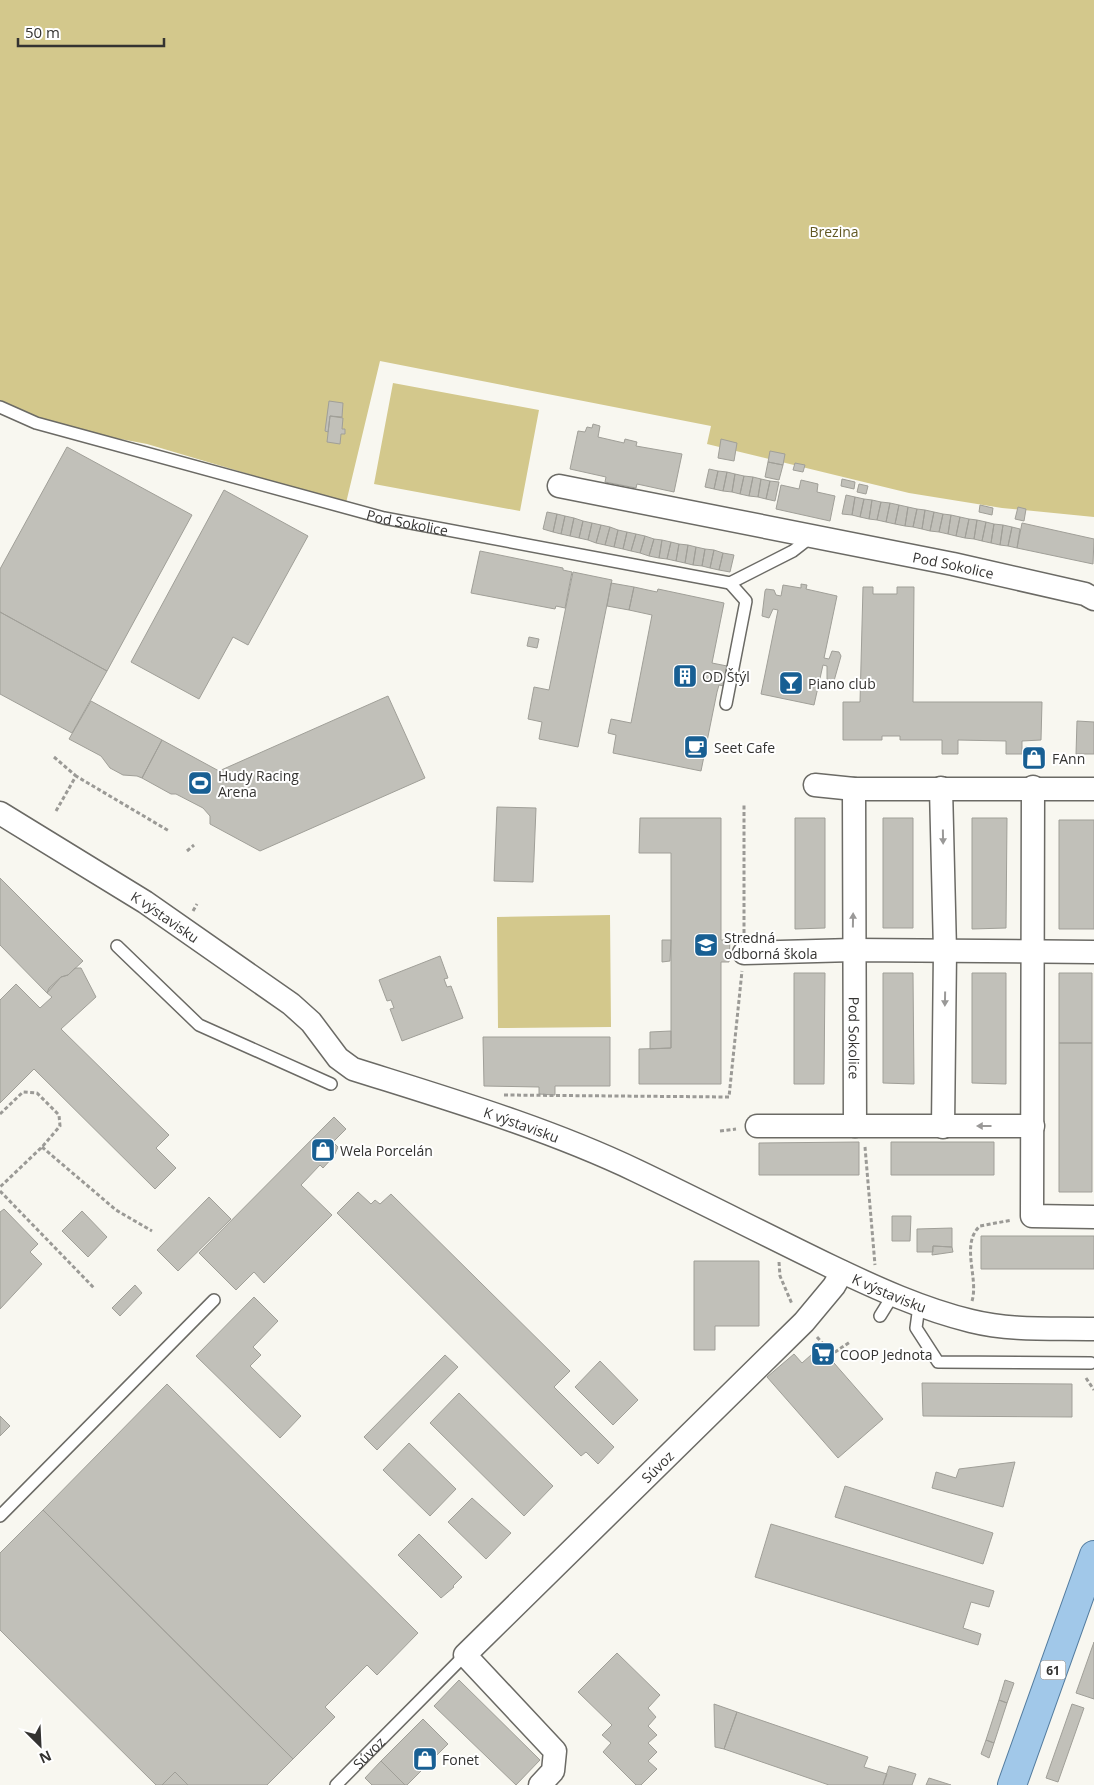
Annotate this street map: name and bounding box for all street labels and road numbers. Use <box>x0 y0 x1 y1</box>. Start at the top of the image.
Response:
street label: Pod Sokolice <box>365 504 450 539</box>
street label: Pod Sokolice <box>911 547 996 583</box>
street label: K výstavisku <box>128 886 203 947</box>
street label: Pod Sokolice <box>845 997 864 1079</box>
street label: K výstavisku <box>481 1102 562 1146</box>
street label: K výstavisku <box>849 1268 929 1316</box>
street label: Súvoz <box>637 1446 678 1487</box>
road number: 61 <box>1040 1660 1066 1680</box>
street label: Súvoz <box>348 1732 389 1773</box>

